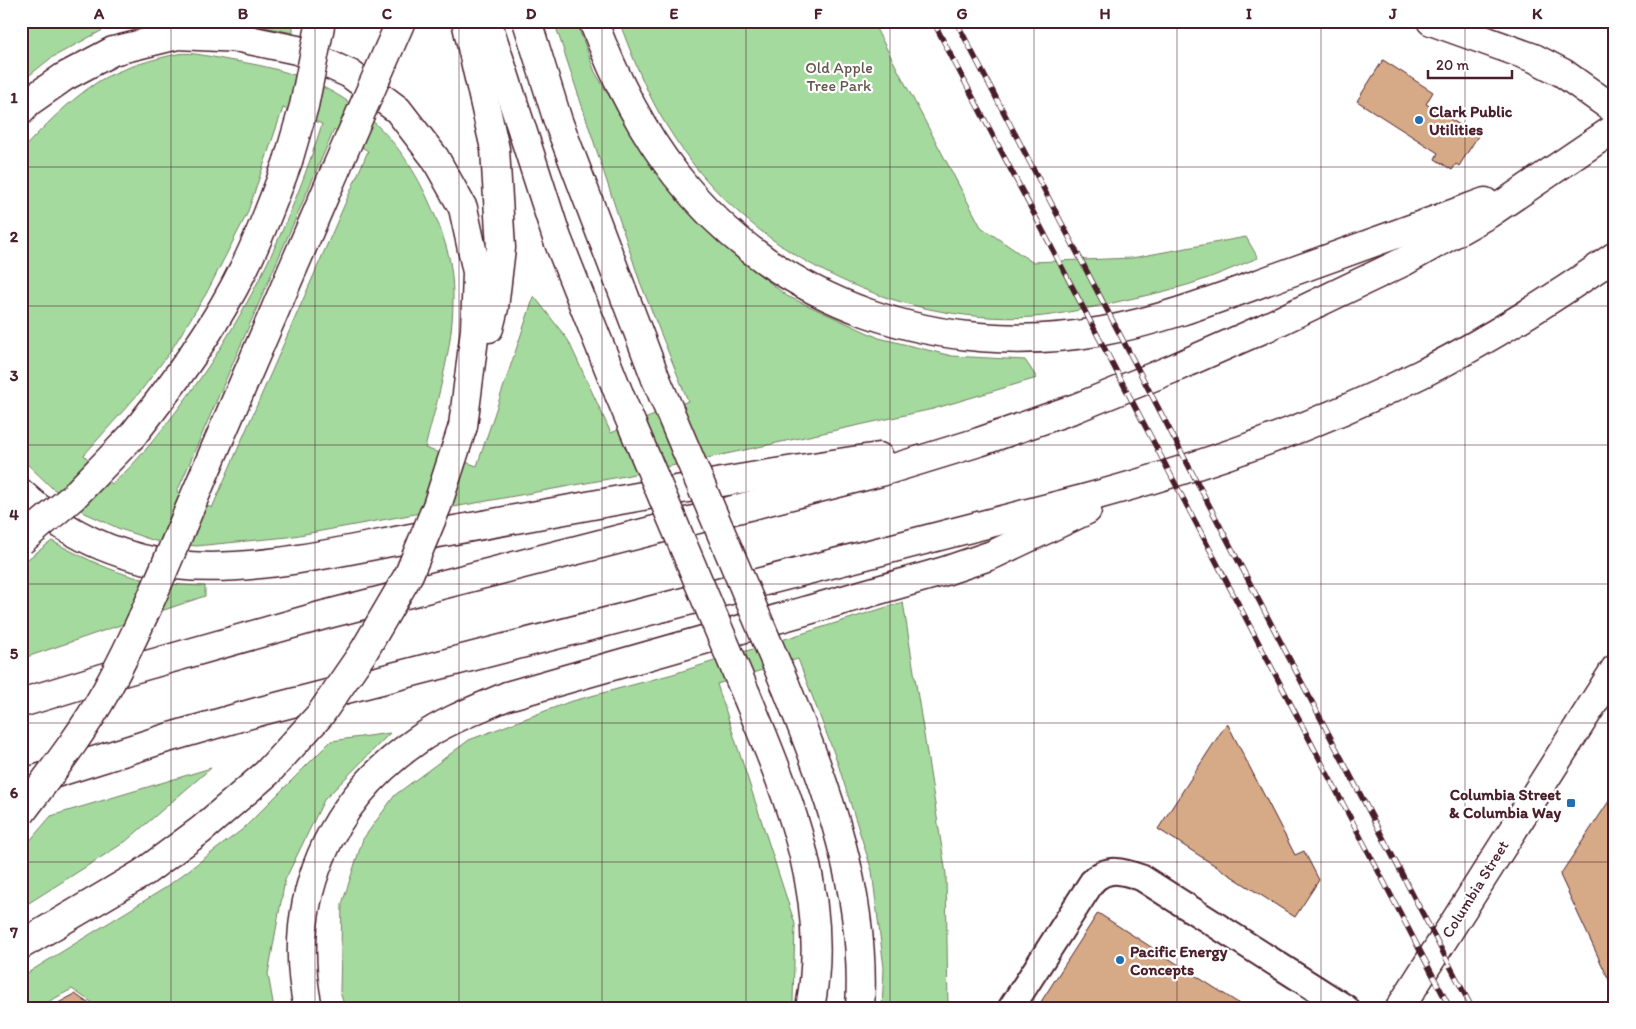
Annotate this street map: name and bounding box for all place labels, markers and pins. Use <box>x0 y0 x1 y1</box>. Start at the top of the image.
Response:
place label: Clark Public Utilities <box>1429 102 1513 139</box>
marker: Clark Public Utilities <box>1413 114 1425 126</box>
place label: Columbia Street & Columbia Way <box>1449 785 1561 823</box>
marker: Columbia Street & Columbia Way <box>1565 797 1577 809</box>
place label: Pacific Energy Concepts <box>1130 942 1228 980</box>
marker: Pacific Energy Concepts <box>1114 954 1126 966</box>

